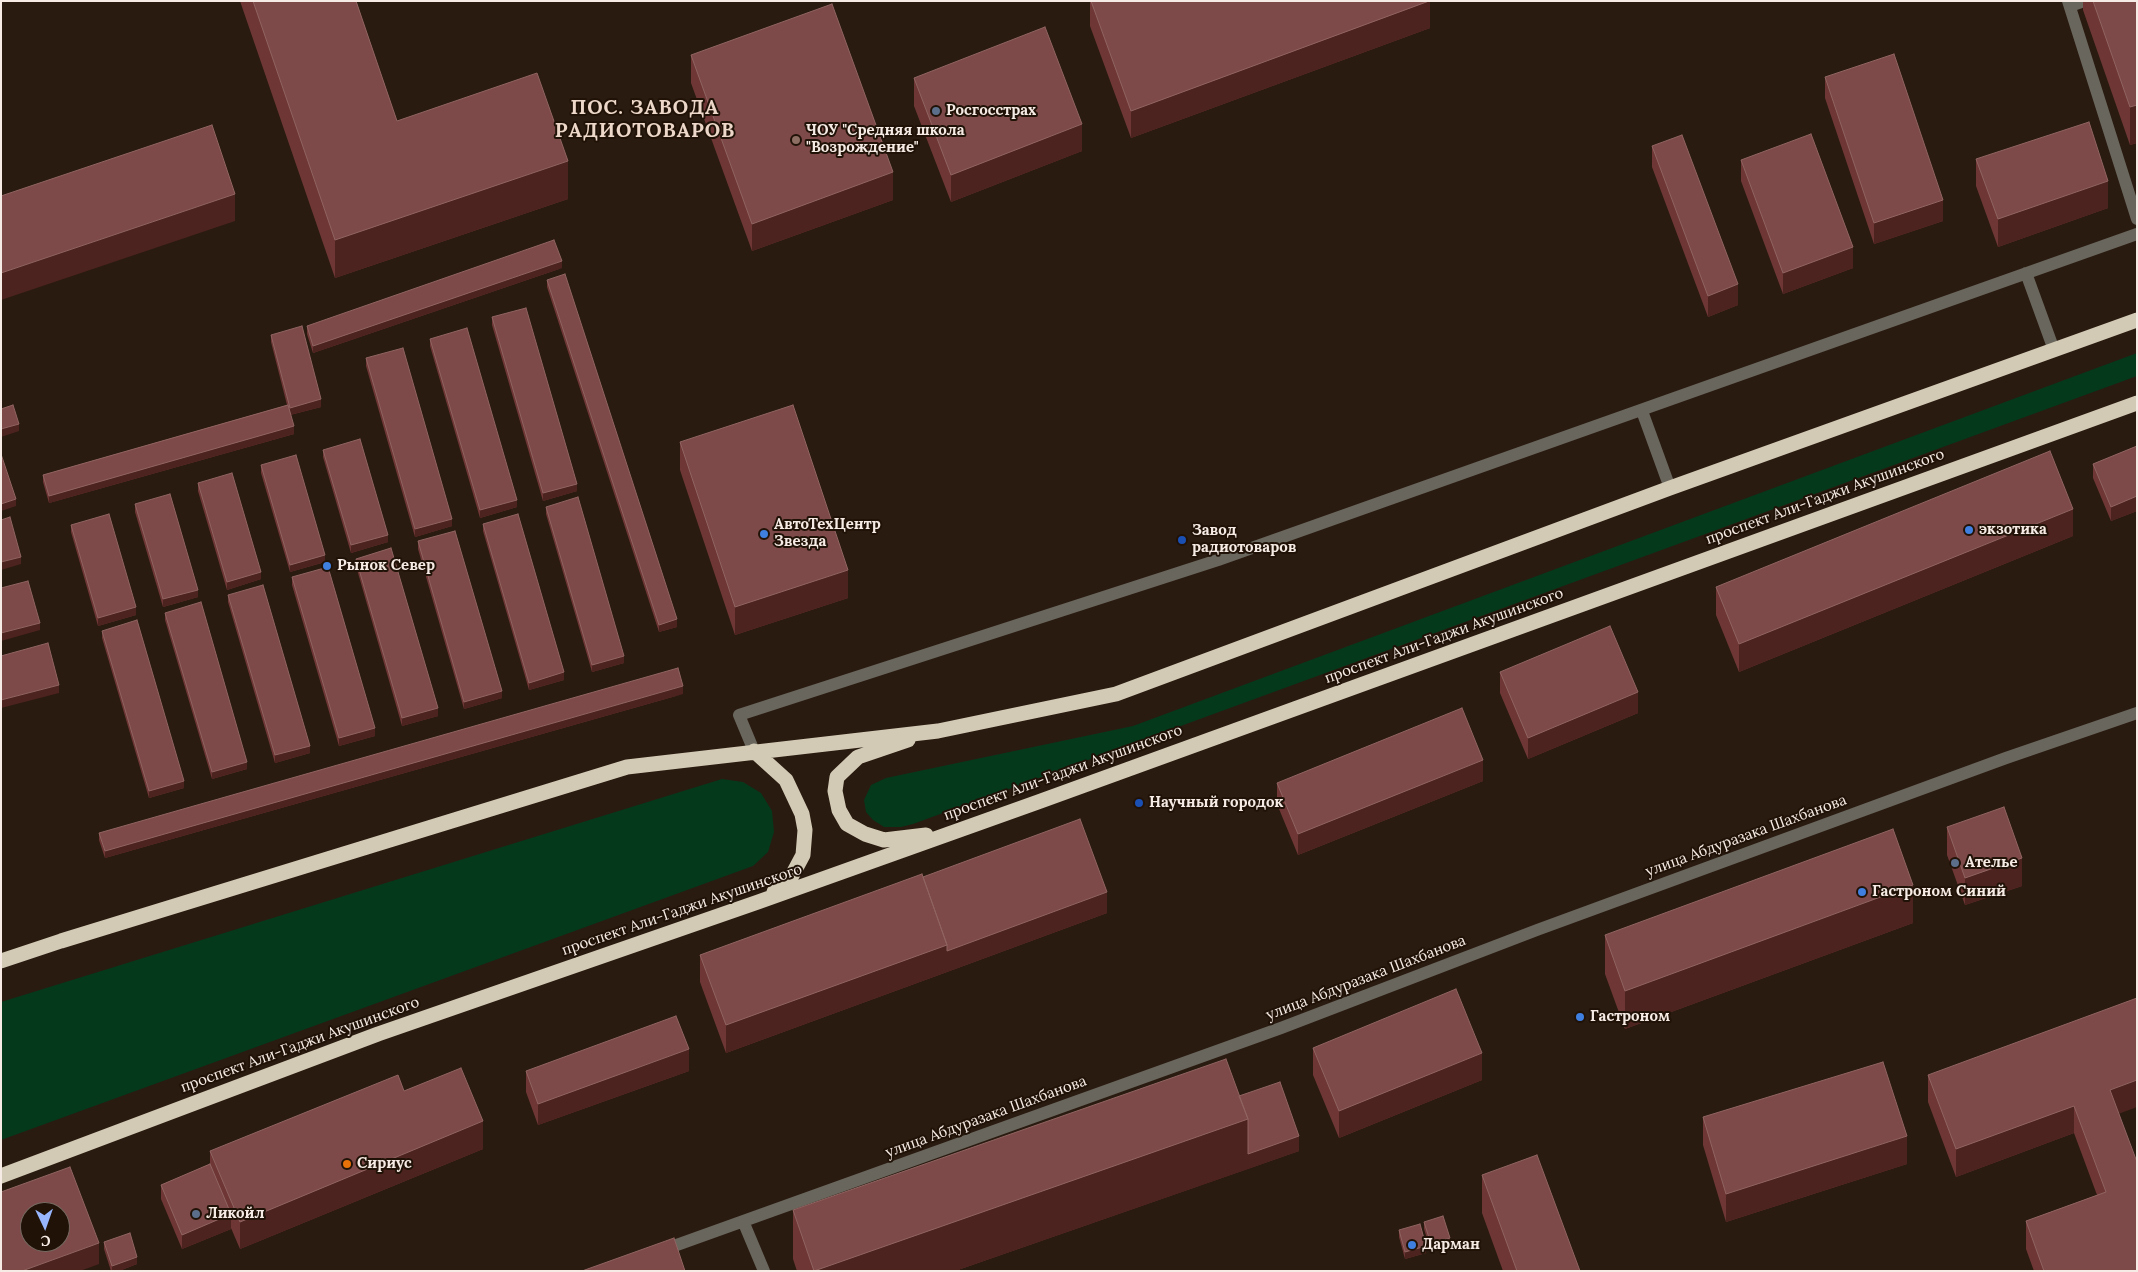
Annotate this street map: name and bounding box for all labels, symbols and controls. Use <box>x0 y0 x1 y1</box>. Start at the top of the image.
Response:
district label: ПОС. ЗАВОДА РАДИОТОВАРОВ <box>553 96 737 143</box>
place label: Росгосстрах <box>946 102 1036 120</box>
marker: Росгосстрах <box>930 105 942 117</box>
place label: ЧОУ "Средняя школа "Возрождение" <box>806 122 965 157</box>
marker: ЧОУ "Средняя школа "Возрождение" <box>790 134 802 146</box>
street label: проспект Али-Гаджи Акушинского <box>1703 445 1947 549</box>
place label: АвтоТехЦентр Звезда <box>774 516 881 551</box>
place label: экзотика <box>1979 521 2047 539</box>
place label: Завод радиотоваров <box>1192 522 1296 557</box>
marker: экзотика <box>1963 524 1975 536</box>
marker: АвтоТехЦентр Звезда <box>758 528 770 540</box>
marker: Завод радиотоваров <box>1176 534 1188 546</box>
place label: Рынок Север <box>337 557 435 575</box>
marker: Рынок Север <box>321 560 333 572</box>
street label: проспект Али-Гаджи Акушинского <box>1322 584 1566 688</box>
street label: проспект Али-Гаджи Акушинского <box>941 721 1185 825</box>
street label: улица Абдуразака Шахбанова <box>1643 791 1849 881</box>
place label: Научный городок <box>1149 794 1283 812</box>
marker: Научный городок <box>1133 797 1145 809</box>
place label: Ателье <box>1965 854 2018 872</box>
marker: Ателье <box>1949 857 1961 869</box>
street label: проспект Али-Гаджи Акушинского <box>560 860 804 960</box>
place label: Гастроном Синий <box>1872 883 2006 901</box>
marker: Гастроном Синий <box>1856 886 1868 898</box>
street label: улица Абдуразака Шахбанова <box>1263 931 1469 1025</box>
street label: проспект Али-Гаджи Акушинского <box>178 993 422 1097</box>
place label: Гастроном <box>1590 1008 1670 1026</box>
marker: Гастроном <box>1574 1011 1586 1023</box>
street label: улица Абдуразака Шахбанова <box>883 1072 1089 1162</box>
place label: Сириус <box>357 1155 412 1173</box>
marker: Сириус <box>341 1158 353 1170</box>
north arrow <box>20 1202 70 1252</box>
place label: Ликойл <box>206 1205 264 1223</box>
marker: Ликойл <box>190 1208 202 1220</box>
text: С <box>40 1232 51 1250</box>
place label: Дарман <box>1422 1236 1480 1254</box>
marker: Дарман <box>1406 1239 1418 1251</box>

